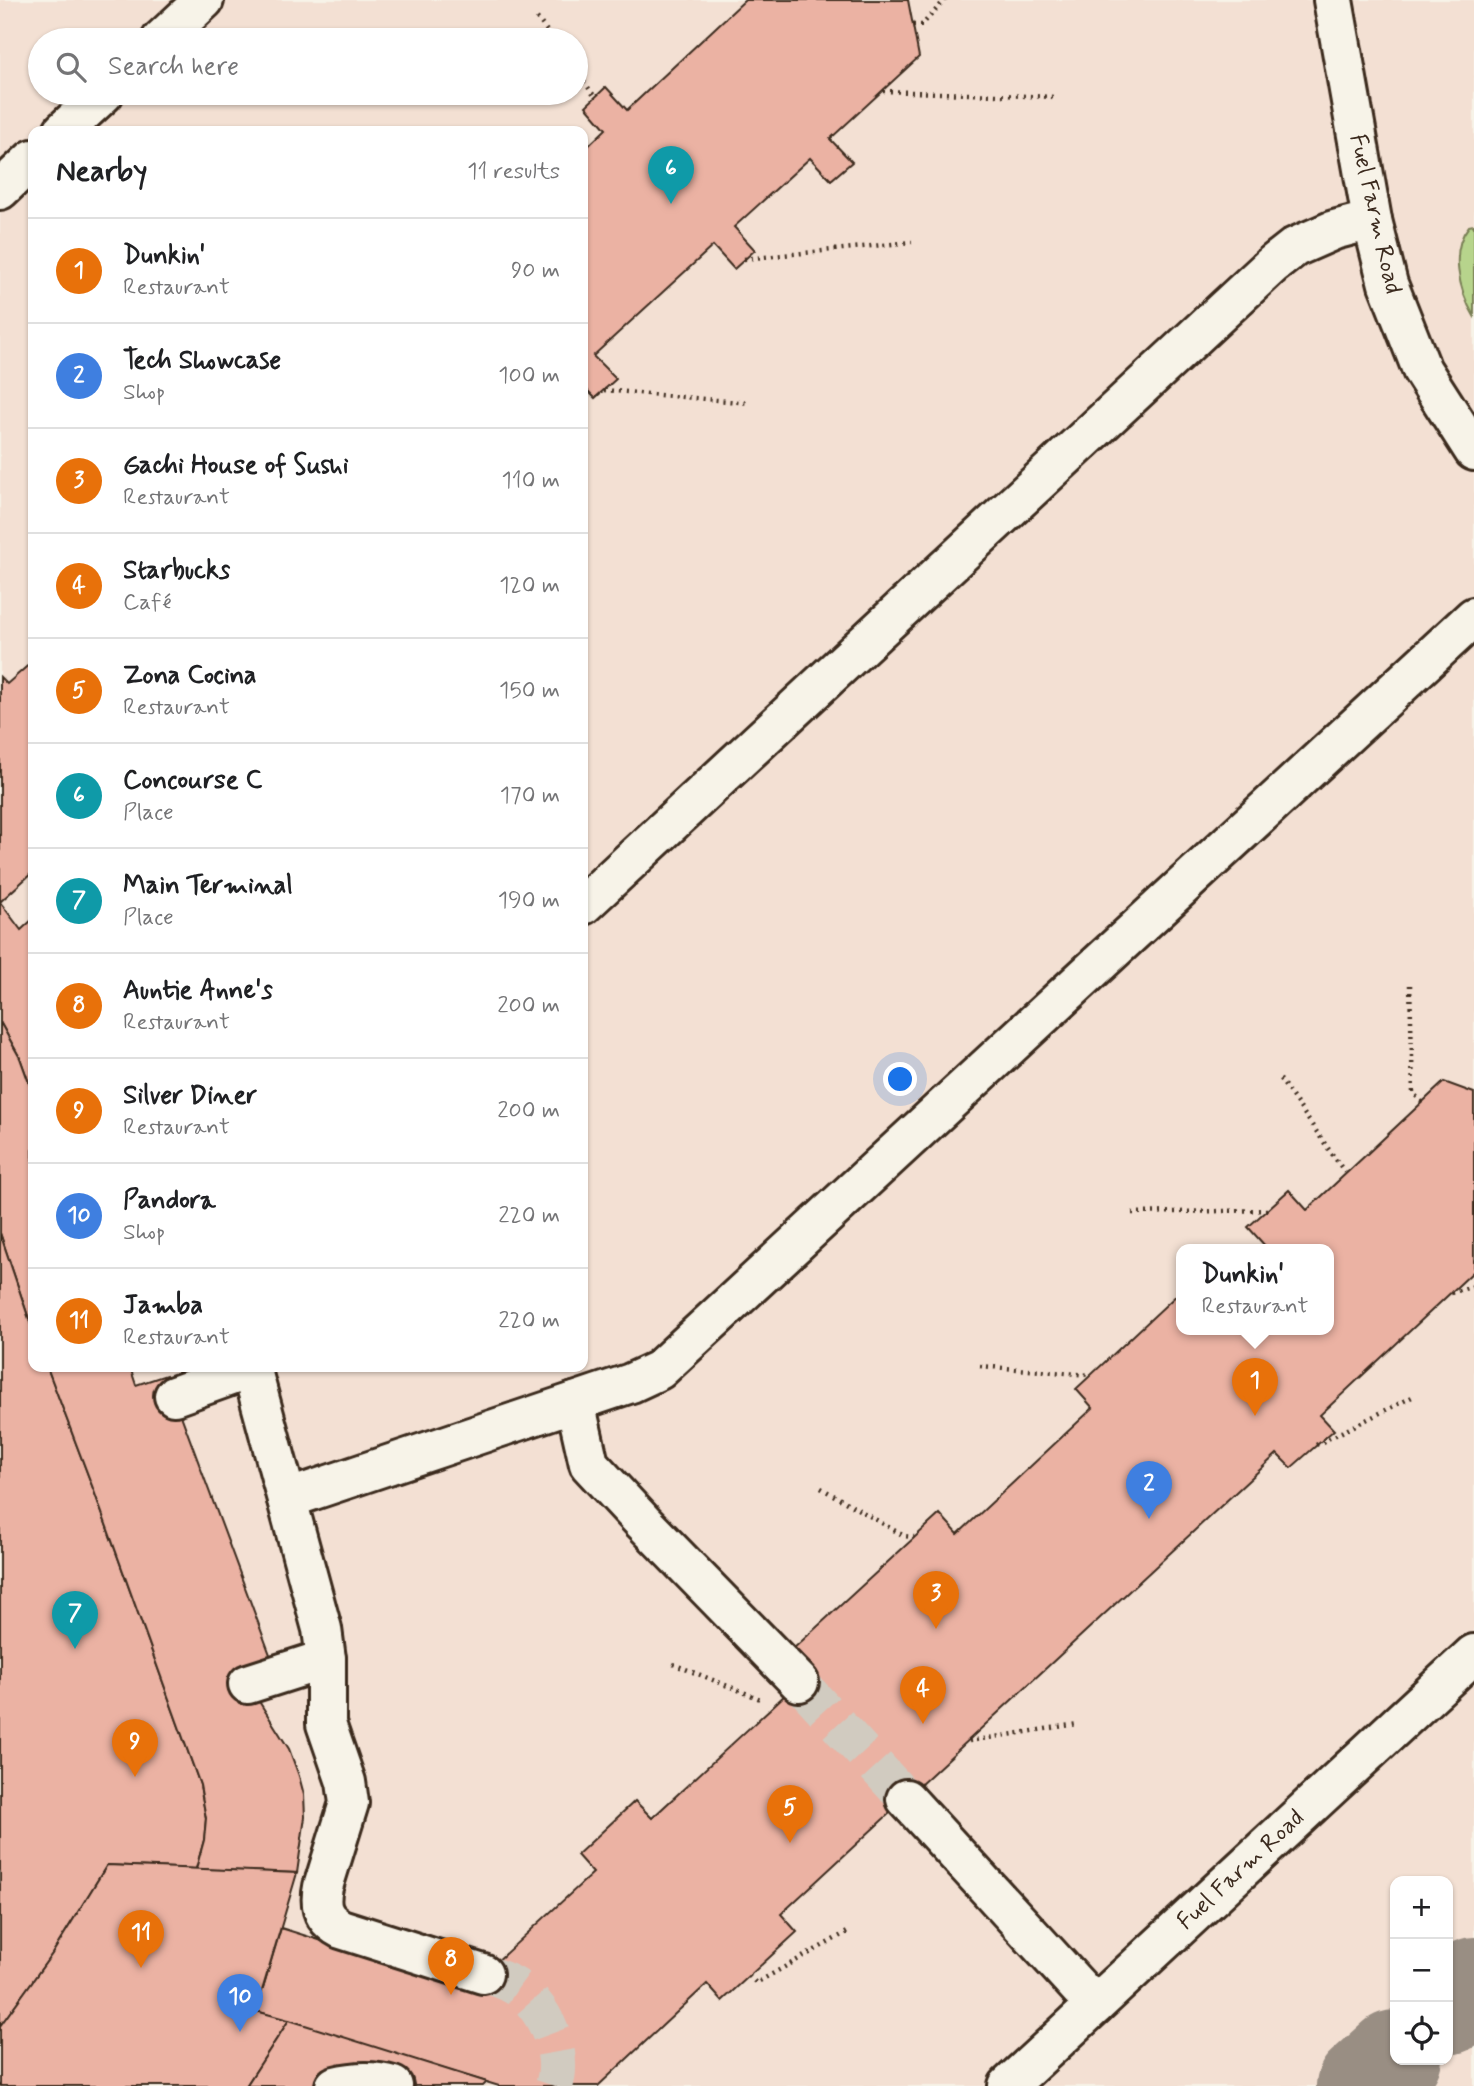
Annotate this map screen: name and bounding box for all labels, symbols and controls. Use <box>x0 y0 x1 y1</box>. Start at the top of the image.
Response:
search box <box>28 28 588 105</box>
icon: search <box>52 48 90 86</box>
text: Search here <box>108 50 239 84</box>
street label: Fuel Farm Road <box>1342 131 1408 297</box>
pin: 6 <box>648 146 694 204</box>
text: Nearby <box>56 152 147 191</box>
text: 11 results <box>467 157 560 187</box>
text: Dunkin' <box>123 239 206 273</box>
text: 1 <box>74 256 84 286</box>
text: 90 m <box>511 256 560 286</box>
text: Restaurant <box>123 273 230 303</box>
text: Tech Showcase <box>123 344 281 378</box>
text: 2 <box>73 361 85 391</box>
text: 100 m <box>498 361 560 391</box>
text: Shop <box>123 378 165 408</box>
text: Gachi House of Sushi <box>123 449 349 483</box>
text: 3 <box>74 466 84 496</box>
text: 110 m <box>501 466 560 496</box>
text: Restaurant <box>123 483 230 513</box>
text: Starbucks <box>123 554 230 588</box>
text: 4 <box>72 571 86 601</box>
text: 120 m <box>499 571 560 601</box>
text: Café <box>123 588 172 618</box>
text: Zona Cocina <box>123 659 256 693</box>
text: 5 <box>72 676 86 706</box>
text: 150 m <box>499 676 560 706</box>
text: Restaurant <box>123 693 230 723</box>
text: Concourse C <box>123 764 262 798</box>
text: 6 <box>73 781 85 811</box>
text: 170 m <box>500 781 560 811</box>
text: Place <box>123 798 174 828</box>
text: Main Terminal <box>123 869 293 903</box>
text: 7 <box>72 886 86 916</box>
text: 190 m <box>498 886 560 916</box>
text: Place <box>123 903 174 933</box>
text: Auntie Anne's <box>123 974 273 1008</box>
text: 8 <box>73 991 85 1021</box>
text: 200 m <box>497 991 560 1021</box>
text: Restaurant <box>123 1008 230 1038</box>
your location <box>883 1062 917 1096</box>
text: Silver Diner <box>123 1079 257 1113</box>
text: 9 <box>73 1096 85 1126</box>
text: 200 m <box>497 1096 560 1126</box>
text: Restaurant <box>123 1113 230 1143</box>
text: Pandora <box>123 1184 216 1218</box>
text: 10 <box>67 1201 91 1231</box>
text: 220 m <box>498 1201 560 1231</box>
text: Shop <box>123 1218 165 1248</box>
popup <box>1176 1244 1334 1335</box>
text: Dunkin' <box>1202 1258 1284 1292</box>
text: Jamba <box>123 1289 203 1323</box>
text: Restaurant <box>1202 1292 1308 1322</box>
text: 11 <box>69 1306 89 1336</box>
text: 220 m <box>498 1306 560 1336</box>
text: Restaurant <box>123 1323 230 1353</box>
pin: 1 <box>1232 1358 1278 1416</box>
pin: 2 <box>1126 1461 1172 1519</box>
pin: 3 <box>913 1571 959 1629</box>
pin: 7 <box>52 1591 98 1649</box>
pin: 4 <box>900 1666 946 1724</box>
pin: 9 <box>112 1719 158 1777</box>
pin: 5 <box>767 1785 813 1843</box>
street label: Fuel Farm Road <box>1171 1803 1311 1937</box>
map controls <box>1390 1876 1453 2065</box>
button: + <box>1390 1876 1453 1939</box>
pin: 11 <box>118 1910 164 1968</box>
pin: 8 <box>428 1937 474 1995</box>
button: − <box>1390 1939 1453 2002</box>
pin: 10 <box>217 1974 263 2032</box>
button: locate <box>1390 2002 1453 2065</box>

